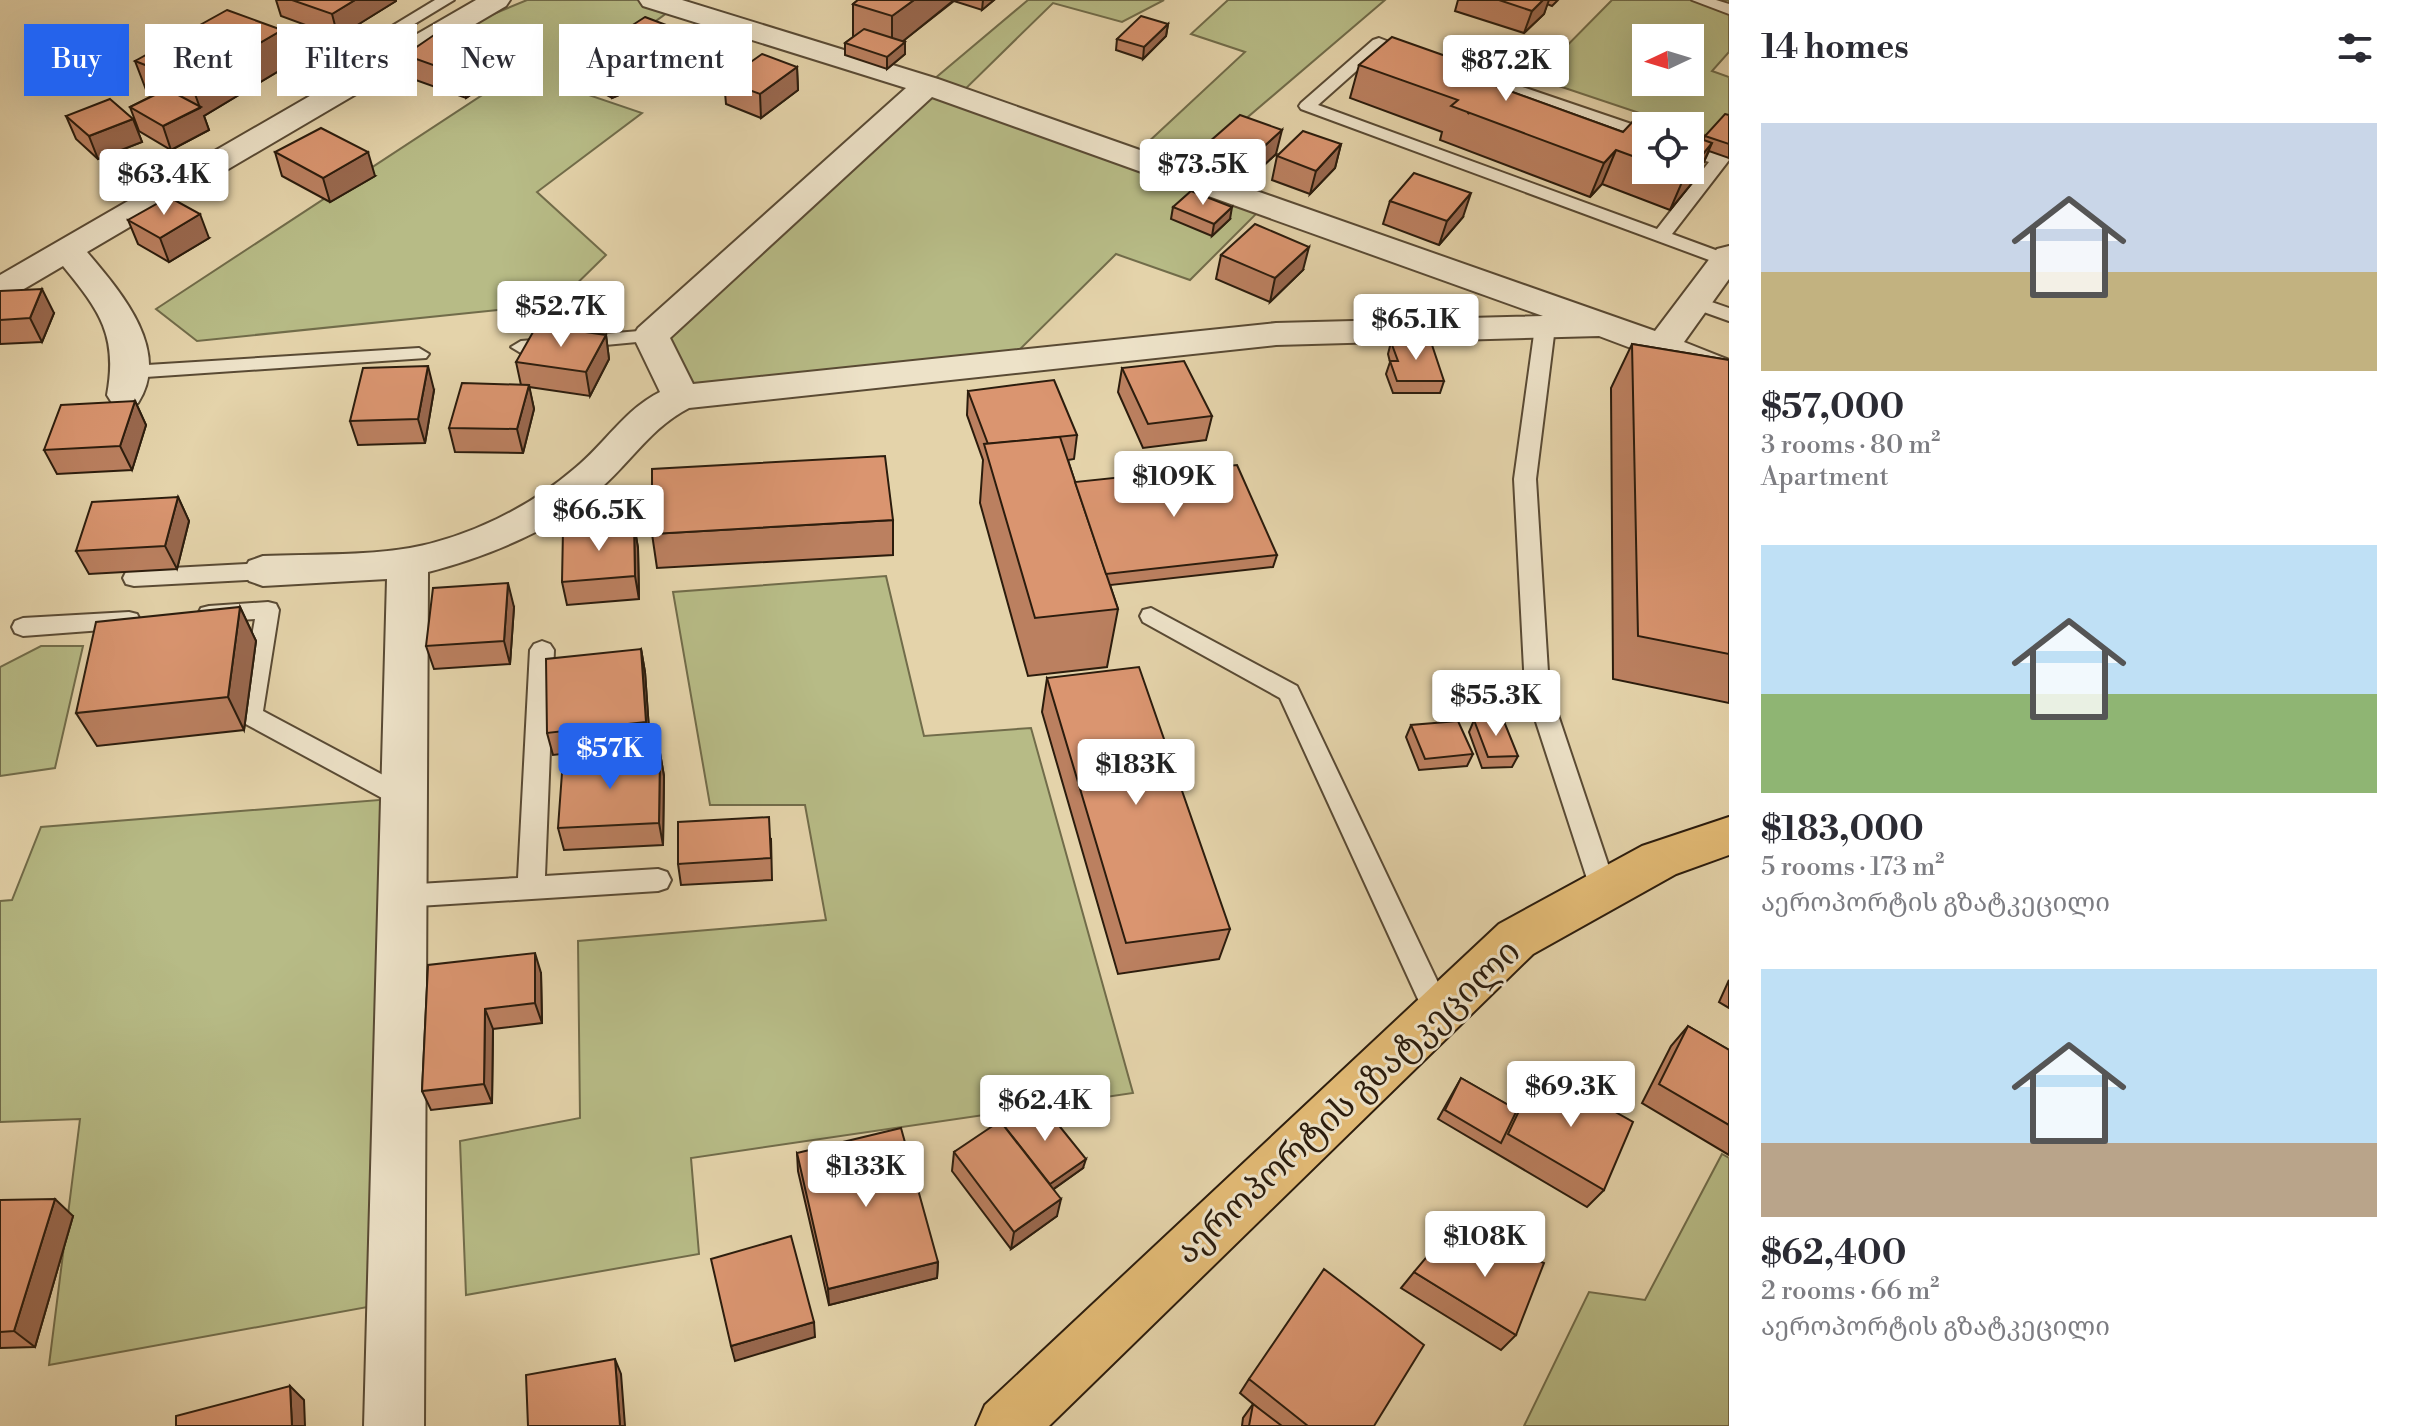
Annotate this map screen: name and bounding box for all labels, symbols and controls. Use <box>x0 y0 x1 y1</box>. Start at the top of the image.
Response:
chip: Buy <box>24 24 129 96</box>
chip: Rent <box>145 24 261 96</box>
chip: Filters <box>277 24 417 96</box>
chip: New <box>433 24 543 96</box>
chip: Apartment <box>559 24 752 96</box>
north arrow <box>1632 24 1704 96</box>
map controls <box>1632 24 1704 184</box>
icon: filters <box>2333 26 2377 70</box>
text: 14 homes <box>1761 27 1909 69</box>
pin: $87.2K <box>1441 35 1571 103</box>
text: $87.2K <box>1461 45 1551 77</box>
button: locate <box>1632 112 1704 184</box>
pin: $73.5K <box>1138 139 1268 207</box>
pin: $63.4K <box>99 149 229 217</box>
text: $73.5K <box>1158 149 1248 181</box>
text: $63.4K <box>117 159 211 191</box>
icon: home <box>1997 175 2141 319</box>
pin: $52.7K <box>496 281 626 349</box>
text: $52.7K <box>515 291 607 323</box>
pin: $65.1K <box>1351 294 1481 362</box>
text: $65.1K <box>1372 304 1460 336</box>
text: $57,000 <box>1761 387 1904 429</box>
text: 3 rooms · 80 m² <box>1761 429 1940 461</box>
pin: $109K <box>1118 451 1230 519</box>
text: $109K <box>1132 461 1216 493</box>
text: Apartment <box>1761 461 1889 493</box>
pin: $66.5K <box>534 485 664 553</box>
text: $66.5K <box>553 495 645 527</box>
icon: home <box>1997 597 2141 741</box>
pin: $55.3K <box>1431 670 1561 738</box>
text: $55.3K <box>1450 680 1542 712</box>
pin: $57K <box>563 723 657 791</box>
text: $57K <box>576 733 644 765</box>
pin: $183K <box>1080 739 1192 807</box>
text: $183K <box>1096 749 1176 781</box>
text: $183,000 <box>1761 809 1924 851</box>
text: 5 rooms · 173 m² <box>1761 851 1944 883</box>
text: აეროპორტის გზატკეცილი <box>1761 887 2110 919</box>
street label: აეროპორტის გზატკეცილი <box>1167 931 1530 1273</box>
icon: home <box>1997 1021 2141 1165</box>
pin: $69.3K <box>1506 1061 1636 1129</box>
text: $69.3K <box>1525 1071 1617 1103</box>
pin: $62.4K <box>980 1075 1110 1143</box>
text: $62.4K <box>998 1085 1092 1117</box>
pin: $133K <box>810 1141 922 1209</box>
text: $133K <box>826 1151 906 1183</box>
pin: $108K <box>1429 1211 1541 1279</box>
text: $108K <box>1443 1221 1527 1253</box>
text: $62,400 <box>1761 1233 1907 1275</box>
text: 2 rooms · 66 m² <box>1761 1275 1939 1307</box>
text: აეროპორტის გზატკეცილი <box>1761 1311 2110 1343</box>

